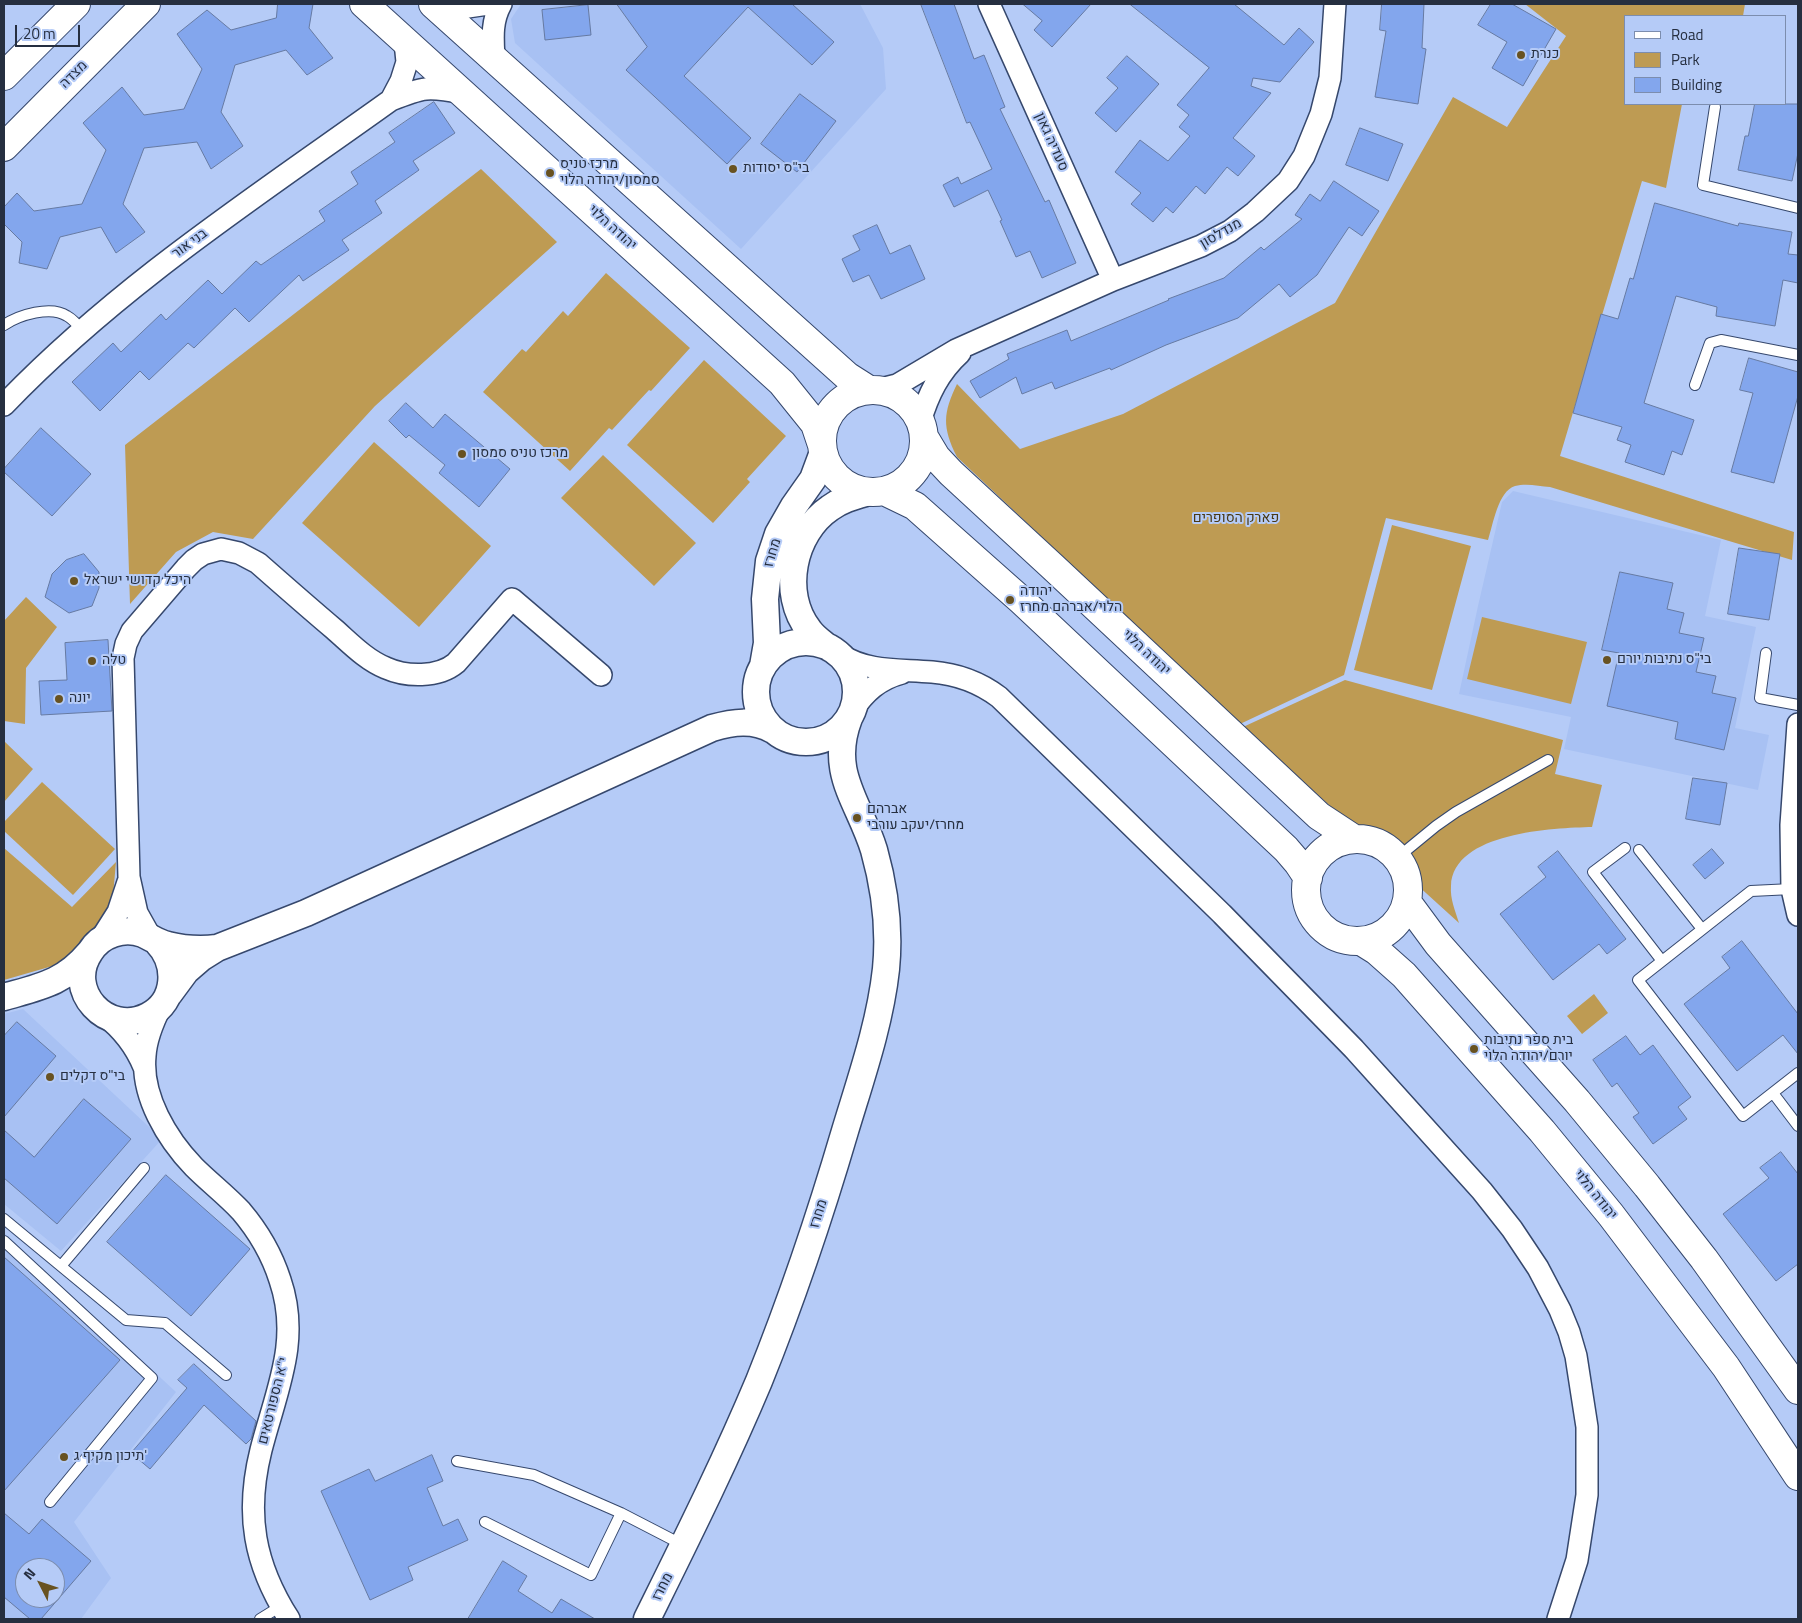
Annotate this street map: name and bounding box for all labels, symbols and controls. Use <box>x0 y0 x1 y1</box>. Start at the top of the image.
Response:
scale bar <box>18 15 82 47</box>
legend <box>1624 15 1787 105</box>
text: 20 m <box>23 22 56 45</box>
text: Road <box>1671 23 1703 46</box>
place label: כנרת <box>1531 47 1559 63</box>
text: Park <box>1671 48 1700 71</box>
marker: כנרת <box>1515 49 1527 61</box>
street label: מצדה <box>57 58 91 92</box>
text: Building <box>1671 73 1722 96</box>
street label: סעדיה גאון <box>1031 110 1071 174</box>
place label: מרכז טניס סמסון/יהודה הלוי <box>560 157 660 190</box>
place label: בי"ס יסודות <box>743 161 809 177</box>
marker: בי"ס יסודות <box>727 163 739 175</box>
marker: מרכז טניס סמסון/יהודה הלוי <box>544 167 556 179</box>
street label: יהודה הלוי <box>584 202 640 254</box>
street label: מנדלסון <box>1197 215 1245 253</box>
street label: בני אור <box>169 226 211 262</box>
place label: מרכז טניס סמסון <box>472 446 568 462</box>
marker: מרכז טניס סמסון <box>456 448 468 460</box>
park label: פארק הסופרים <box>1193 511 1279 527</box>
street label: מחרז <box>761 537 785 569</box>
place label: היכל קדושי ישראל <box>84 573 191 589</box>
marker: היכל קדושי ישראל <box>68 575 80 587</box>
place label: יהודה הלוי/אברהם מחרז <box>1020 584 1122 616</box>
marker: יהודה הלוי/אברהם מחרז <box>1004 594 1016 606</box>
street label: יהודה הלוי <box>1119 627 1173 679</box>
place label: בי"ס נתיבות יורם <box>1617 652 1711 668</box>
place label: טלה <box>102 653 126 669</box>
marker: בי"ס נתיבות יורם <box>1601 654 1613 666</box>
marker: טלה <box>86 655 98 667</box>
place label: יונה <box>69 691 91 707</box>
marker: יונה <box>53 693 65 705</box>
place label: אברהם מחרז/יעקב עורבי <box>867 802 964 834</box>
marker: אברהם מחרז/יעקב עורבי <box>851 812 863 824</box>
place label: בית ספר נתיבות יורם/יהודה הלוי <box>1484 1033 1573 1066</box>
marker: בית ספר נתיבות יורם/יהודה הלוי <box>1468 1043 1480 1055</box>
place label: בי"ס דקלים <box>60 1069 125 1085</box>
marker: בי"ס דקלים <box>44 1071 56 1083</box>
street label: יהודה הלוי <box>1570 1167 1620 1223</box>
street label: מחרז <box>807 1198 831 1230</box>
street label: י"א הספורטאים <box>255 1356 293 1446</box>
place label: תיכון מקיף ג' <box>74 1449 147 1465</box>
marker: תיכון מקיף ג' <box>58 1451 70 1463</box>
north arrow <box>15 1558 65 1608</box>
text: N <box>18 1563 40 1584</box>
street label: מחרז <box>649 1570 677 1604</box>

